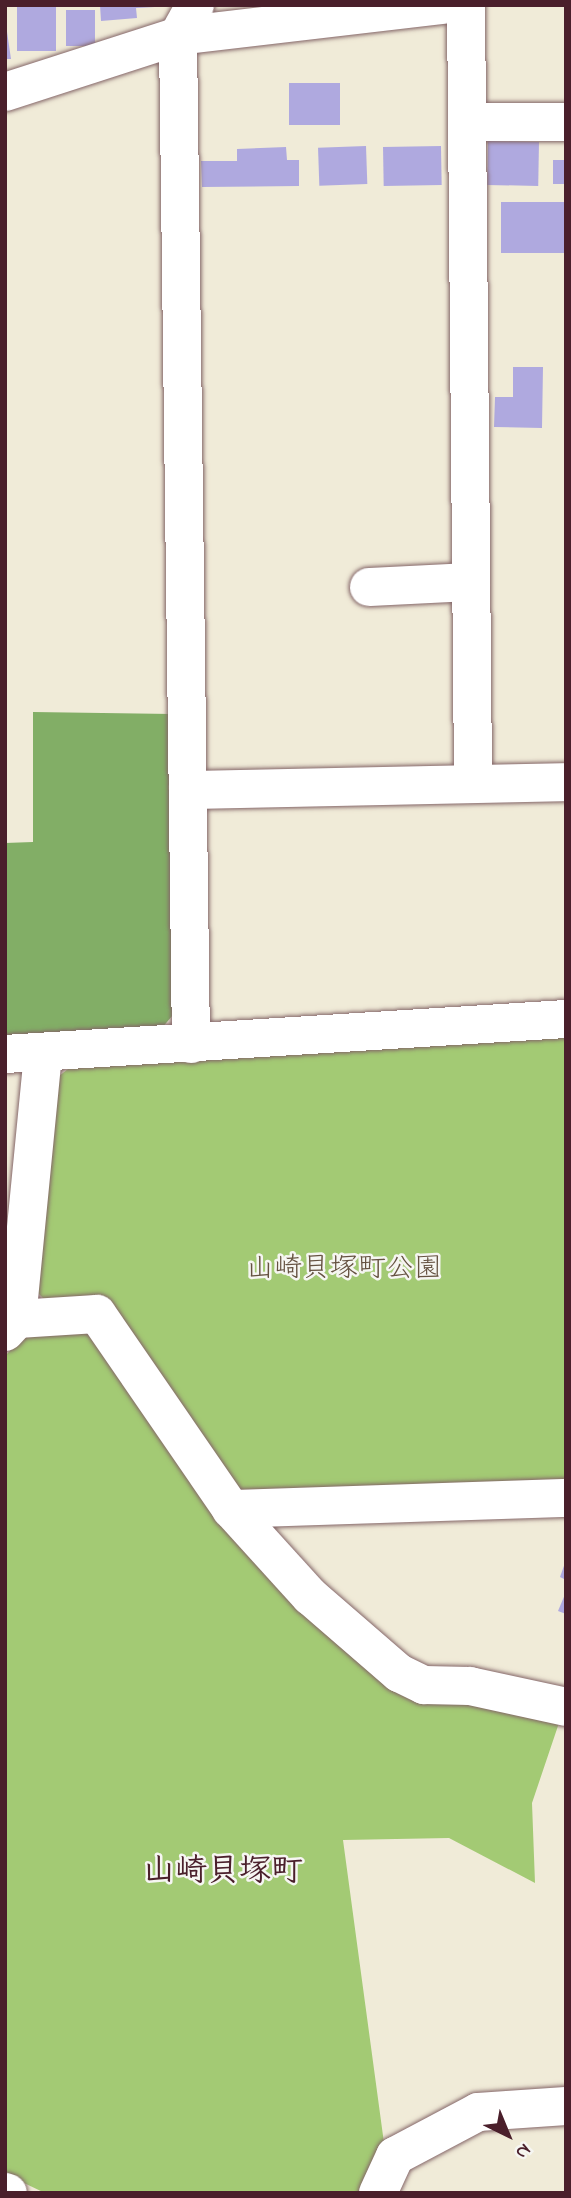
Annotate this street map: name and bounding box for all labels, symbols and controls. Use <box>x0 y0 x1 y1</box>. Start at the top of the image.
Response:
park label: 山崎貝塚町公園 <box>246 1253 442 1287</box>
district label: 山崎貝塚町 <box>143 1854 303 1892</box>
north arrow <box>473 2100 543 2170</box>
text: N <box>509 2136 537 2165</box>

